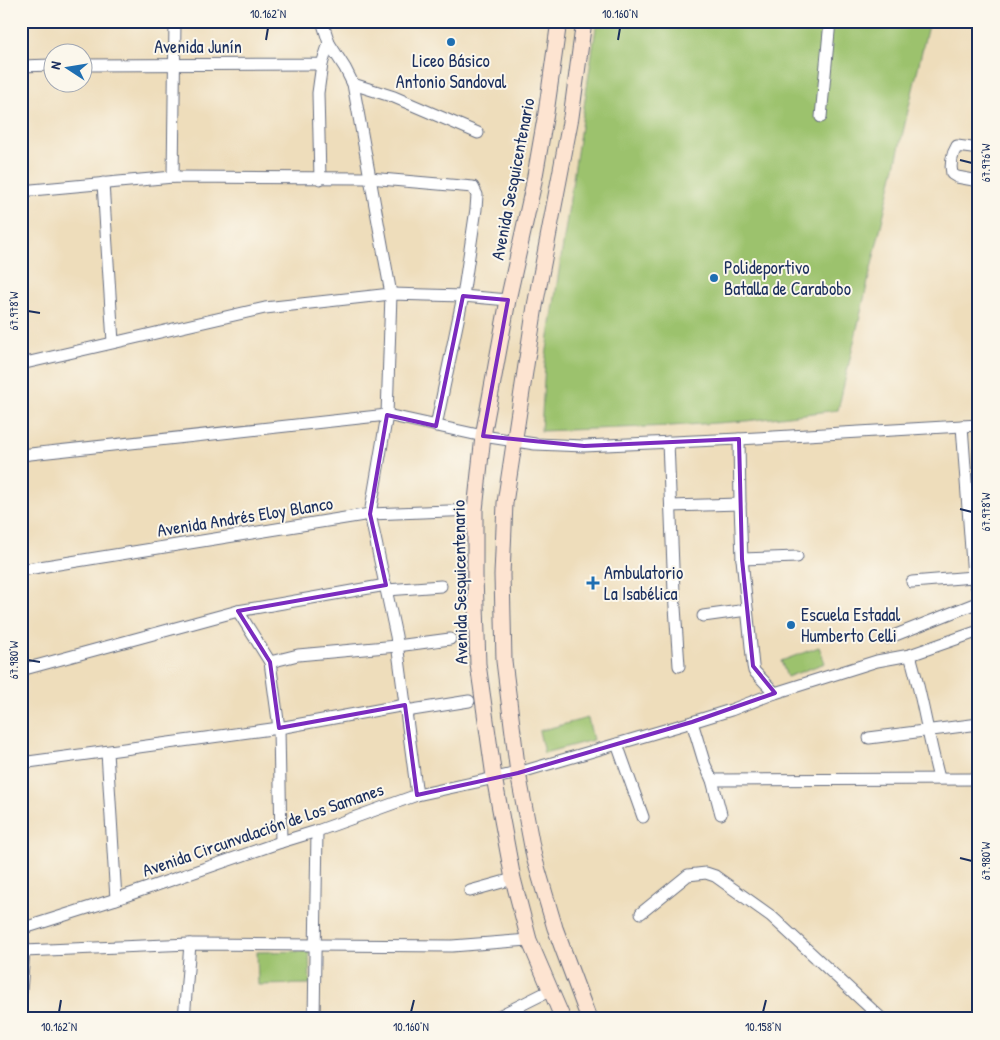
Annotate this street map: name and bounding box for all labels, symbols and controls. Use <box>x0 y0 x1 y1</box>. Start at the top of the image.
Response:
text: 10.162°N <box>250 5 286 22</box>
text: 10.160°N <box>602 5 638 22</box>
street label: Avenida Junín <box>154 34 242 59</box>
marker: Liceo Básico Antonio Sandoval <box>445 36 457 48</box>
north arrow <box>42 42 92 92</box>
place label: Liceo Básico Antonio Sandoval <box>396 48 507 94</box>
text: N <box>45 59 65 71</box>
street label: Avenida Sesquicentenario <box>485 96 540 262</box>
text: 67.976°W <box>977 143 994 182</box>
place label: Polideportivo Batalla de Carabobo <box>724 255 851 301</box>
marker: Polideportivo Batalla de Carabobo <box>708 272 720 284</box>
text: 67.978°W <box>5 291 22 331</box>
street label: Avenida Andrés Eloy Blanco <box>155 490 335 543</box>
text: 67.978°W <box>977 492 994 532</box>
street label: Avenida Sesquicentenario <box>446 500 473 664</box>
place label: Ambulatorio La Isabélica <box>604 560 683 606</box>
marker: Ambulatorio La Isabélica <box>586 576 600 590</box>
place label: Escuela Estadal Humberto Celli <box>801 602 900 648</box>
marker: Escuela Estadal Humberto Celli <box>785 619 797 631</box>
text: 67.980°W <box>5 640 22 679</box>
street label: Avenida Circunvalación de Los Samanes <box>139 776 387 883</box>
text: 67.980°W <box>977 841 994 880</box>
text: 10.162°N <box>41 1018 77 1035</box>
text: 10.160°N <box>393 1018 429 1035</box>
text: 10.158°N <box>745 1018 781 1035</box>

